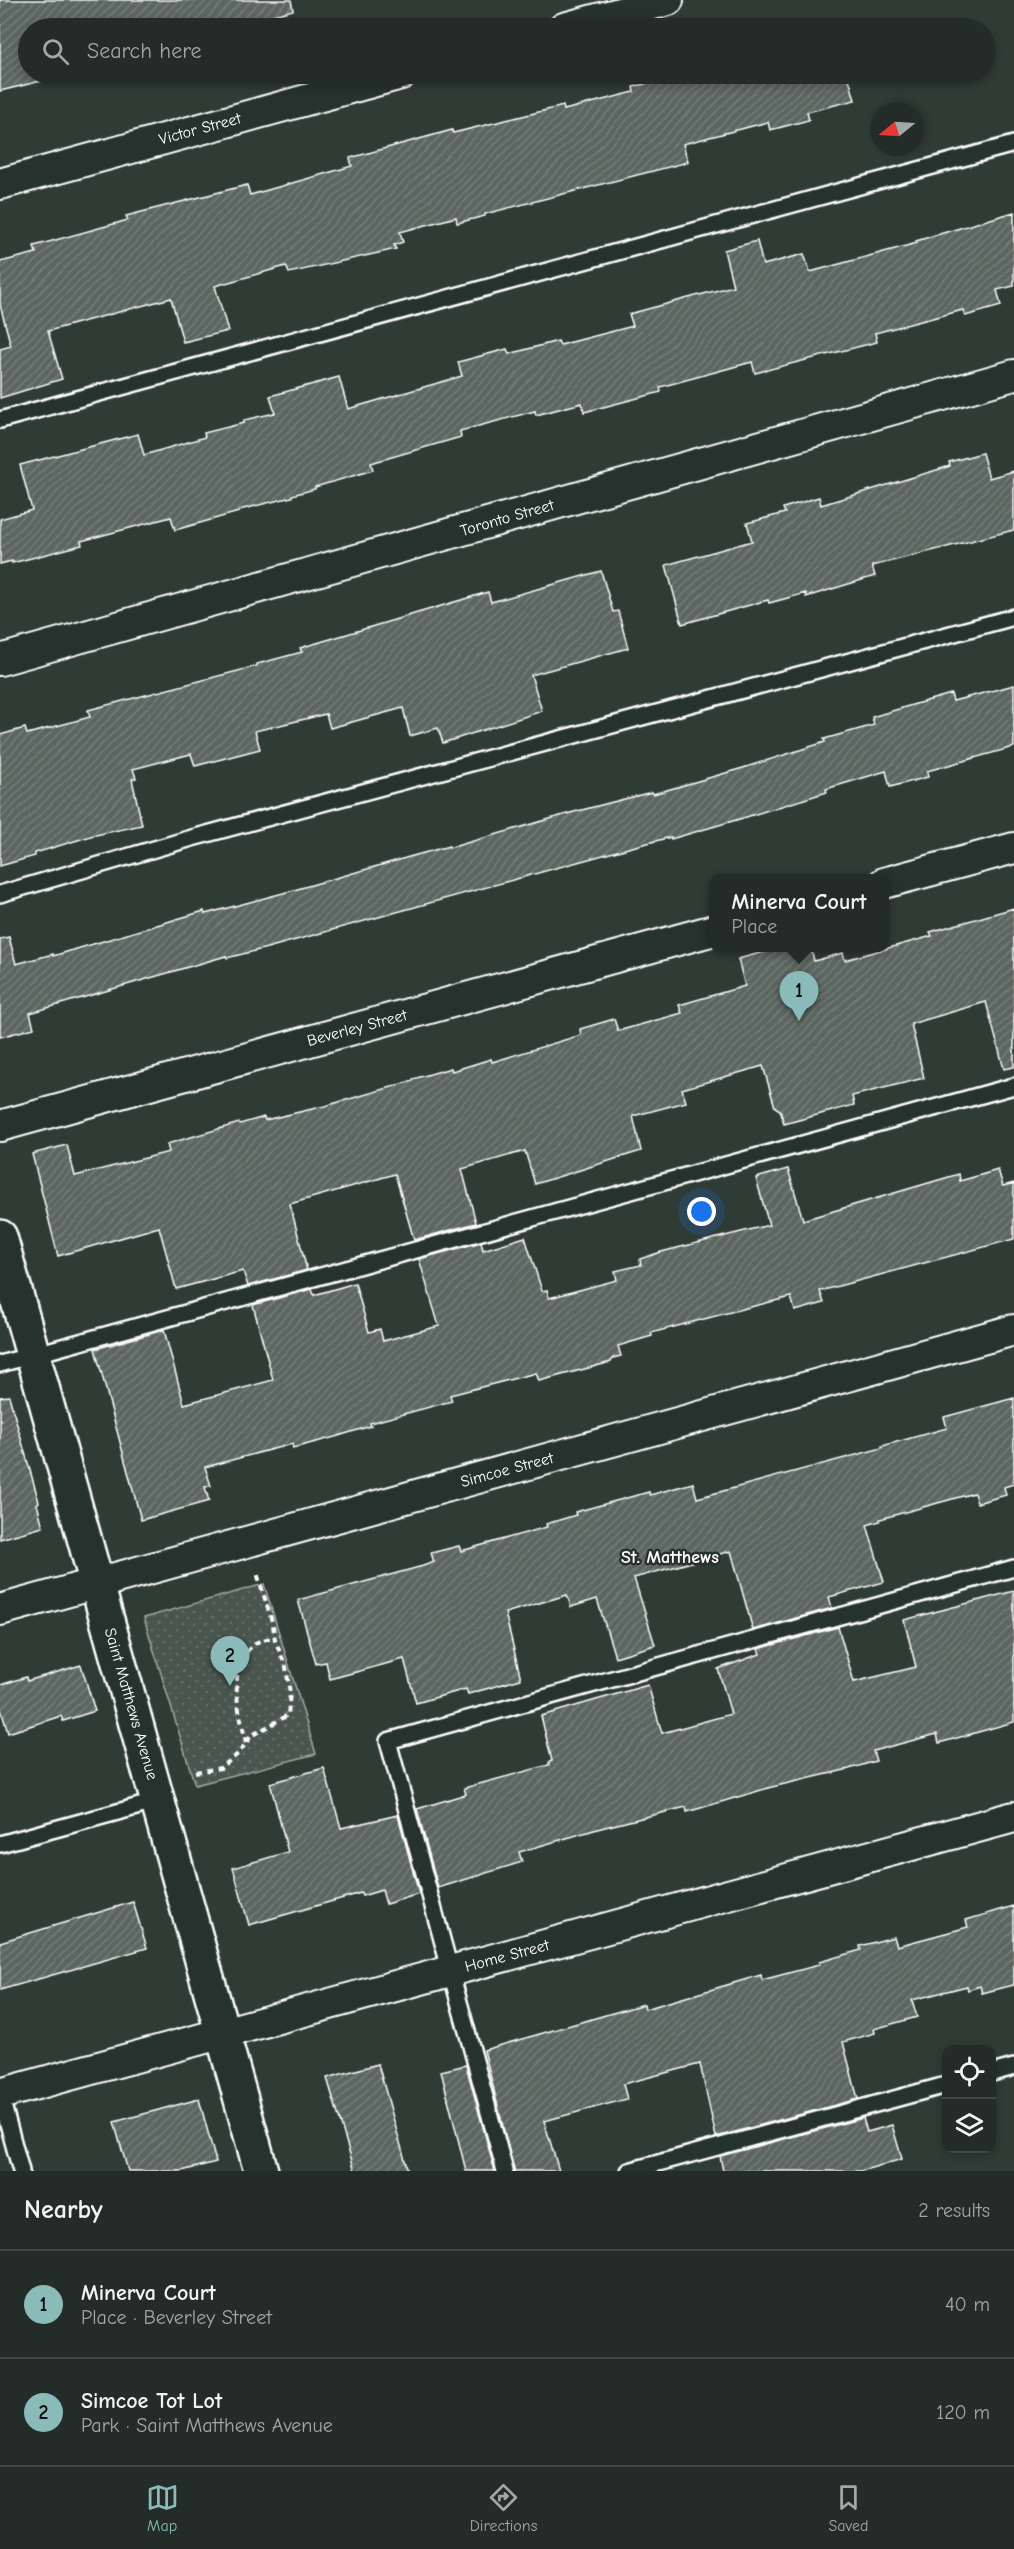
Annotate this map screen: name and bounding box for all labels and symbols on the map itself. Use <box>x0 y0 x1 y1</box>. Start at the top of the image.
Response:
north arrow <box>870 102 924 156</box>
street label: Victor Street <box>157 109 243 149</box>
street label: Toronto Street <box>458 496 556 540</box>
pin: 1 <box>780 972 818 1021</box>
street label: Beverley Street <box>305 1006 409 1050</box>
your location <box>687 1197 716 1226</box>
street label: Simcoe Street <box>459 1449 556 1491</box>
district label: St. Matthews <box>621 1547 719 1568</box>
street label: Saint Matthews Avenue <box>101 1626 161 1782</box>
pin: 2 <box>210 1636 250 1686</box>
street label: Home Street <box>463 1936 552 1976</box>

